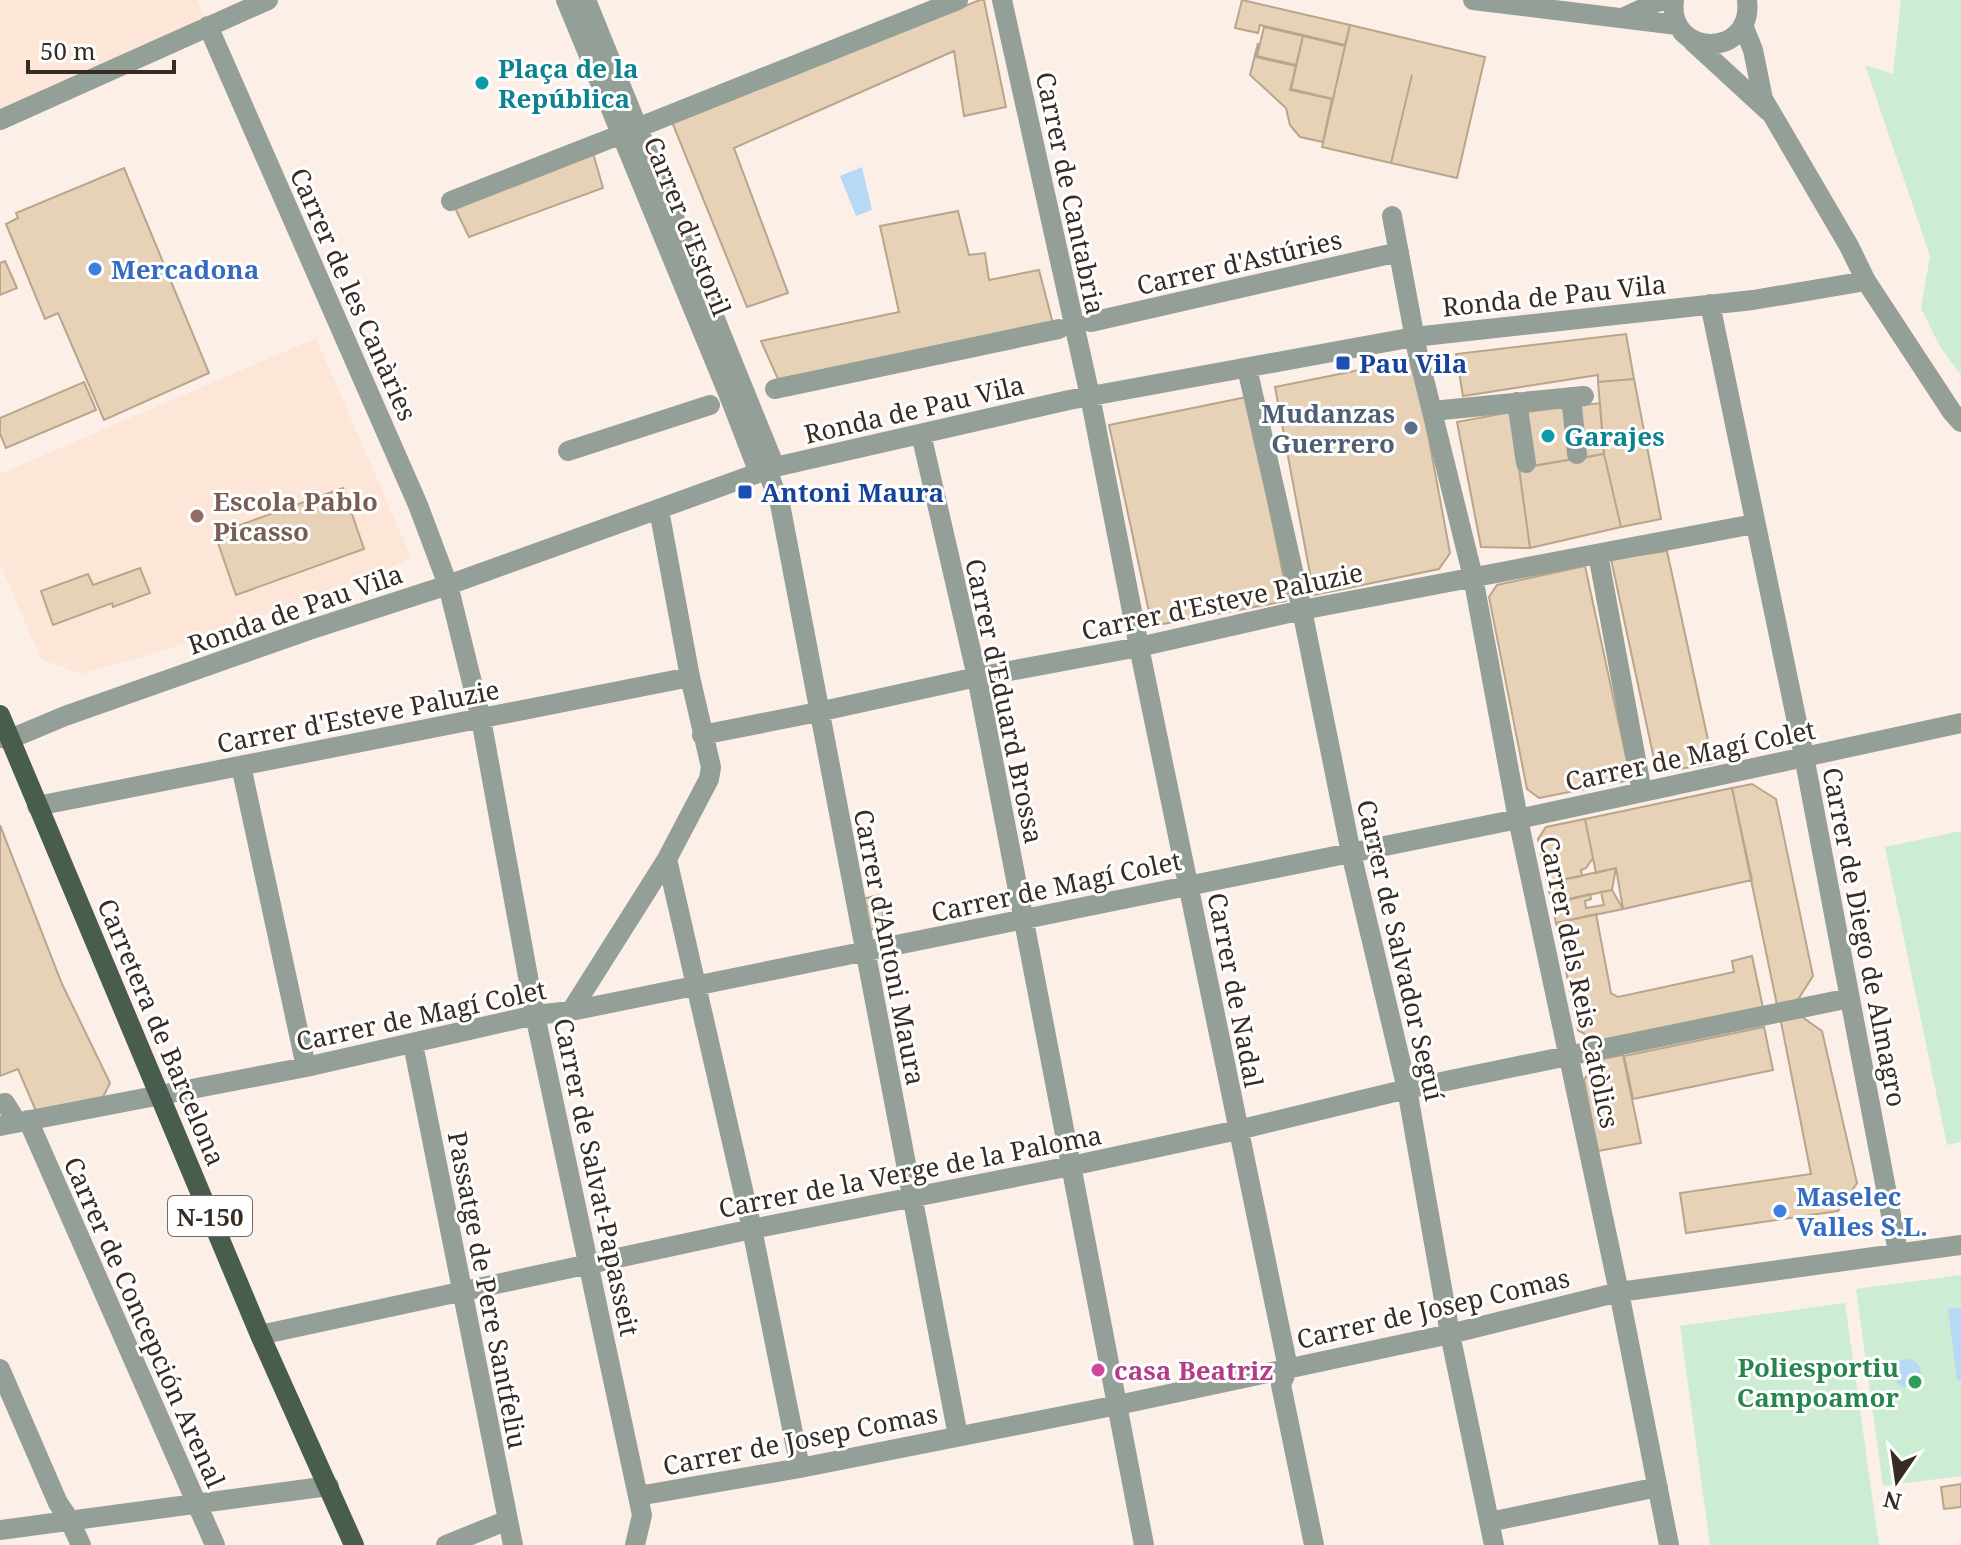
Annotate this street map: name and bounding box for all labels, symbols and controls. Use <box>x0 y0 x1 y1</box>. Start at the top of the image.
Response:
scale bar <box>28 24 174 74</box>
text: 50 m <box>40 34 96 67</box>
place label: Plaça de la República <box>498 50 639 116</box>
street label: Carrer de Cantabria <box>1028 68 1114 318</box>
marker: Plaça de la República <box>473 74 491 92</box>
street label: Carrer d'Estoril <box>636 131 740 321</box>
street label: Carrer de les Canàries <box>282 162 426 426</box>
street label: Carrer d'Astúries <box>1133 221 1345 303</box>
place label: Mercadona <box>111 251 259 287</box>
marker: Mercadona <box>86 260 104 278</box>
street label: Ronda de Pau Vila <box>1440 265 1668 325</box>
place label: Pau Vila <box>1359 345 1467 381</box>
marker: Pau Vila <box>1334 354 1352 372</box>
street label: Ronda de Pau Vila <box>800 366 1028 452</box>
place label: Mudanzas Guerrero <box>1261 395 1395 461</box>
place label: Garajes <box>1564 418 1665 454</box>
marker: Mudanzas Guerrero <box>1402 419 1420 437</box>
marker: Garajes <box>1539 427 1557 445</box>
place label: Antoni Maura <box>761 474 944 510</box>
place label: Escola Pablo Picasso <box>213 483 378 549</box>
marker: Antoni Maura <box>736 483 754 501</box>
marker: Escola Pablo Picasso <box>188 507 206 525</box>
street label: Carrer d'Esteve Paluzie <box>1078 554 1366 648</box>
street label: Ronda de Pau Vila <box>183 555 407 663</box>
street label: Carrer d'Eduard Brossa <box>957 555 1053 847</box>
street label: Carrer d'Esteve Paluzie <box>214 671 502 761</box>
street label: Carrer de Magí Colet <box>1562 711 1818 799</box>
street label: Carrer de Diego de Almagro <box>1814 764 1916 1110</box>
street label: Carrer de Salvador Seguí <box>1349 796 1453 1105</box>
street label: Carrer d'Antoni Maura <box>846 806 934 1088</box>
street label: Carrer dels Reis Catòlics <box>1531 833 1629 1131</box>
street label: Carrer de Magí Colet <box>928 842 1184 930</box>
street label: Carrer de Nadal <box>1199 889 1273 1091</box>
street label: Carretera de Barcelona <box>89 893 235 1171</box>
street label: Carrer de Magí Colet <box>293 971 549 1059</box>
street label: Carrer de Salvat-Papasseit <box>546 1015 648 1339</box>
street label: Carrer de la Verge de la Paloma <box>715 1116 1105 1226</box>
street label: Passatge de Pere Santfeliu <box>440 1128 536 1452</box>
street label: Carrer de Concepción Arenal <box>56 1151 234 1493</box>
place label: Maselec Valles S.L. <box>1796 1178 1928 1244</box>
road number: N-150 <box>168 1196 252 1236</box>
marker: Maselec Valles S.L. <box>1771 1202 1789 1220</box>
street label: Carrer de Josep Comas <box>1293 1259 1573 1357</box>
place label: Poliesportiu Campoamor <box>1737 1349 1899 1415</box>
place label: casa Beatriz <box>1114 1352 1273 1388</box>
marker: casa Beatriz <box>1089 1361 1107 1379</box>
marker: Poliesportiu Campoamor <box>1906 1373 1924 1391</box>
street label: Carrer de Josep Comas <box>660 1395 940 1483</box>
north arrow <box>1857 1441 1937 1521</box>
text: N <box>1880 1485 1904 1518</box>

